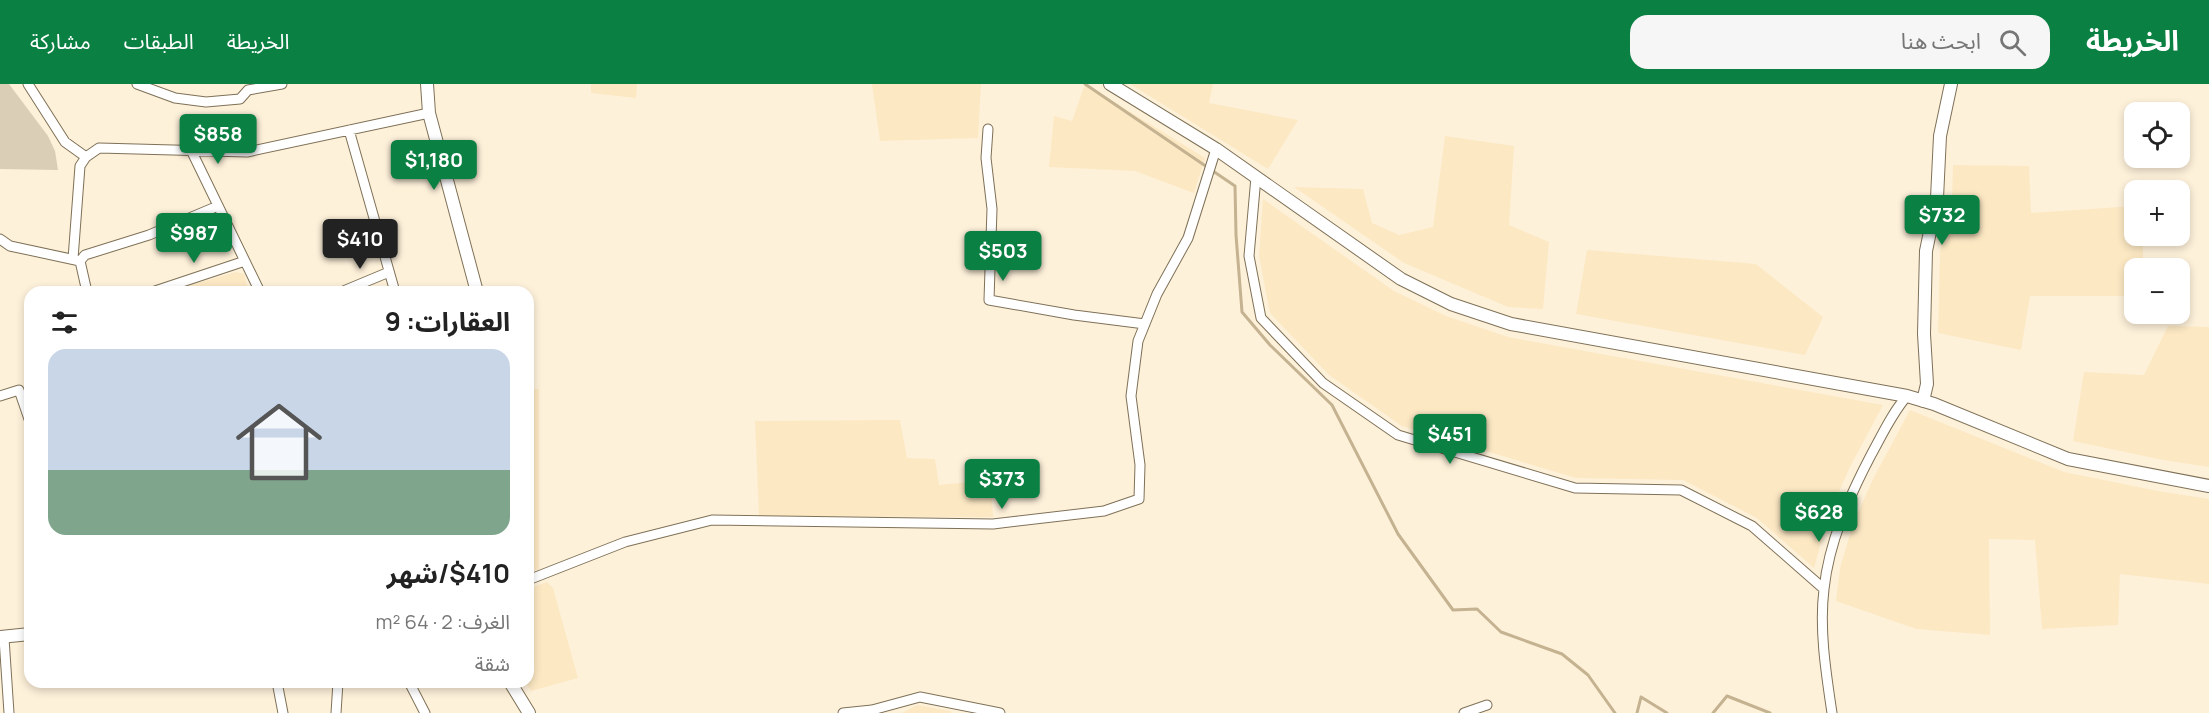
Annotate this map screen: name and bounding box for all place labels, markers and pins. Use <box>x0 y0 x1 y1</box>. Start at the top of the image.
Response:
pin: $858 <box>182 114 254 165</box>
pin: $1,180 <box>385 140 483 191</box>
pin: $732 <box>1906 195 1978 246</box>
pin: $987 <box>158 213 230 264</box>
pin: $410 <box>324 219 396 270</box>
pin: $503 <box>967 231 1039 282</box>
pin: $451 <box>1414 414 1486 465</box>
pin: $373 <box>966 459 1038 510</box>
pin: $628 <box>1783 492 1855 543</box>

